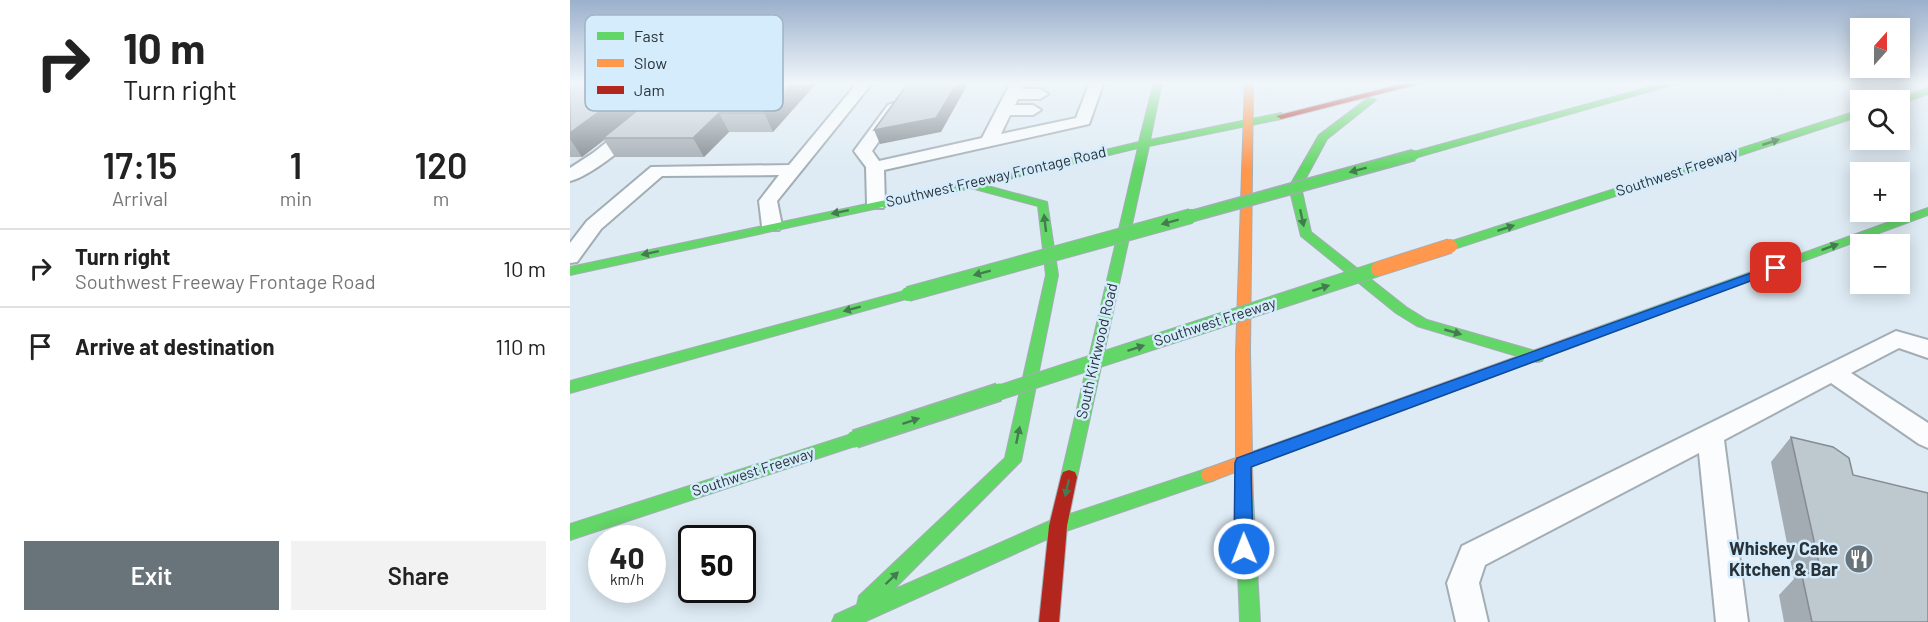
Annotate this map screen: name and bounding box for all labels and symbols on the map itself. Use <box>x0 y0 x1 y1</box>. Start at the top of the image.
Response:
legend <box>585 15 783 111</box>
north arrow <box>1850 18 1910 78</box>
text: Fast <box>634 26 664 45</box>
text: Slow <box>634 53 667 72</box>
text: Jam <box>634 80 665 99</box>
one-way arrow <box>1762 137 1780 146</box>
street label: Southwest Freeway Frontage Road <box>884 142 1108 210</box>
street label: Southwest Freeway <box>1613 143 1740 199</box>
one-way arrow <box>1349 166 1367 175</box>
one-way arrow <box>831 208 850 217</box>
one-way arrow <box>1297 209 1307 227</box>
one-way arrow <box>1041 214 1050 233</box>
one-way arrow <box>1161 217 1179 227</box>
one-way arrow <box>1497 223 1515 232</box>
pin <box>1750 242 1801 293</box>
one-way arrow <box>1821 242 1839 252</box>
one-way arrow <box>640 249 659 258</box>
one-way arrow <box>973 269 991 279</box>
street label: South Kirkwood Road <box>1072 281 1120 420</box>
one-way arrow <box>1312 282 1330 292</box>
street label: Southwest Freeway <box>1151 293 1278 349</box>
one-way arrow <box>842 305 860 314</box>
one-way arrow <box>1444 328 1462 337</box>
one-way arrow <box>1127 343 1145 352</box>
one-way arrow <box>902 416 920 425</box>
one-way arrow <box>1014 425 1023 444</box>
street label: Southwest Freeway <box>689 443 816 499</box>
one-way arrow <box>1061 479 1071 497</box>
position arrow <box>1212 517 1276 581</box>
speed limit sign: 50 <box>678 525 756 603</box>
place label: Whiskey Cake Kitchen & Bar <box>1729 537 1838 580</box>
restaurant icon: Whiskey Cake Kitchen & Bar <box>1843 543 1875 575</box>
one-way arrow <box>884 572 898 586</box>

